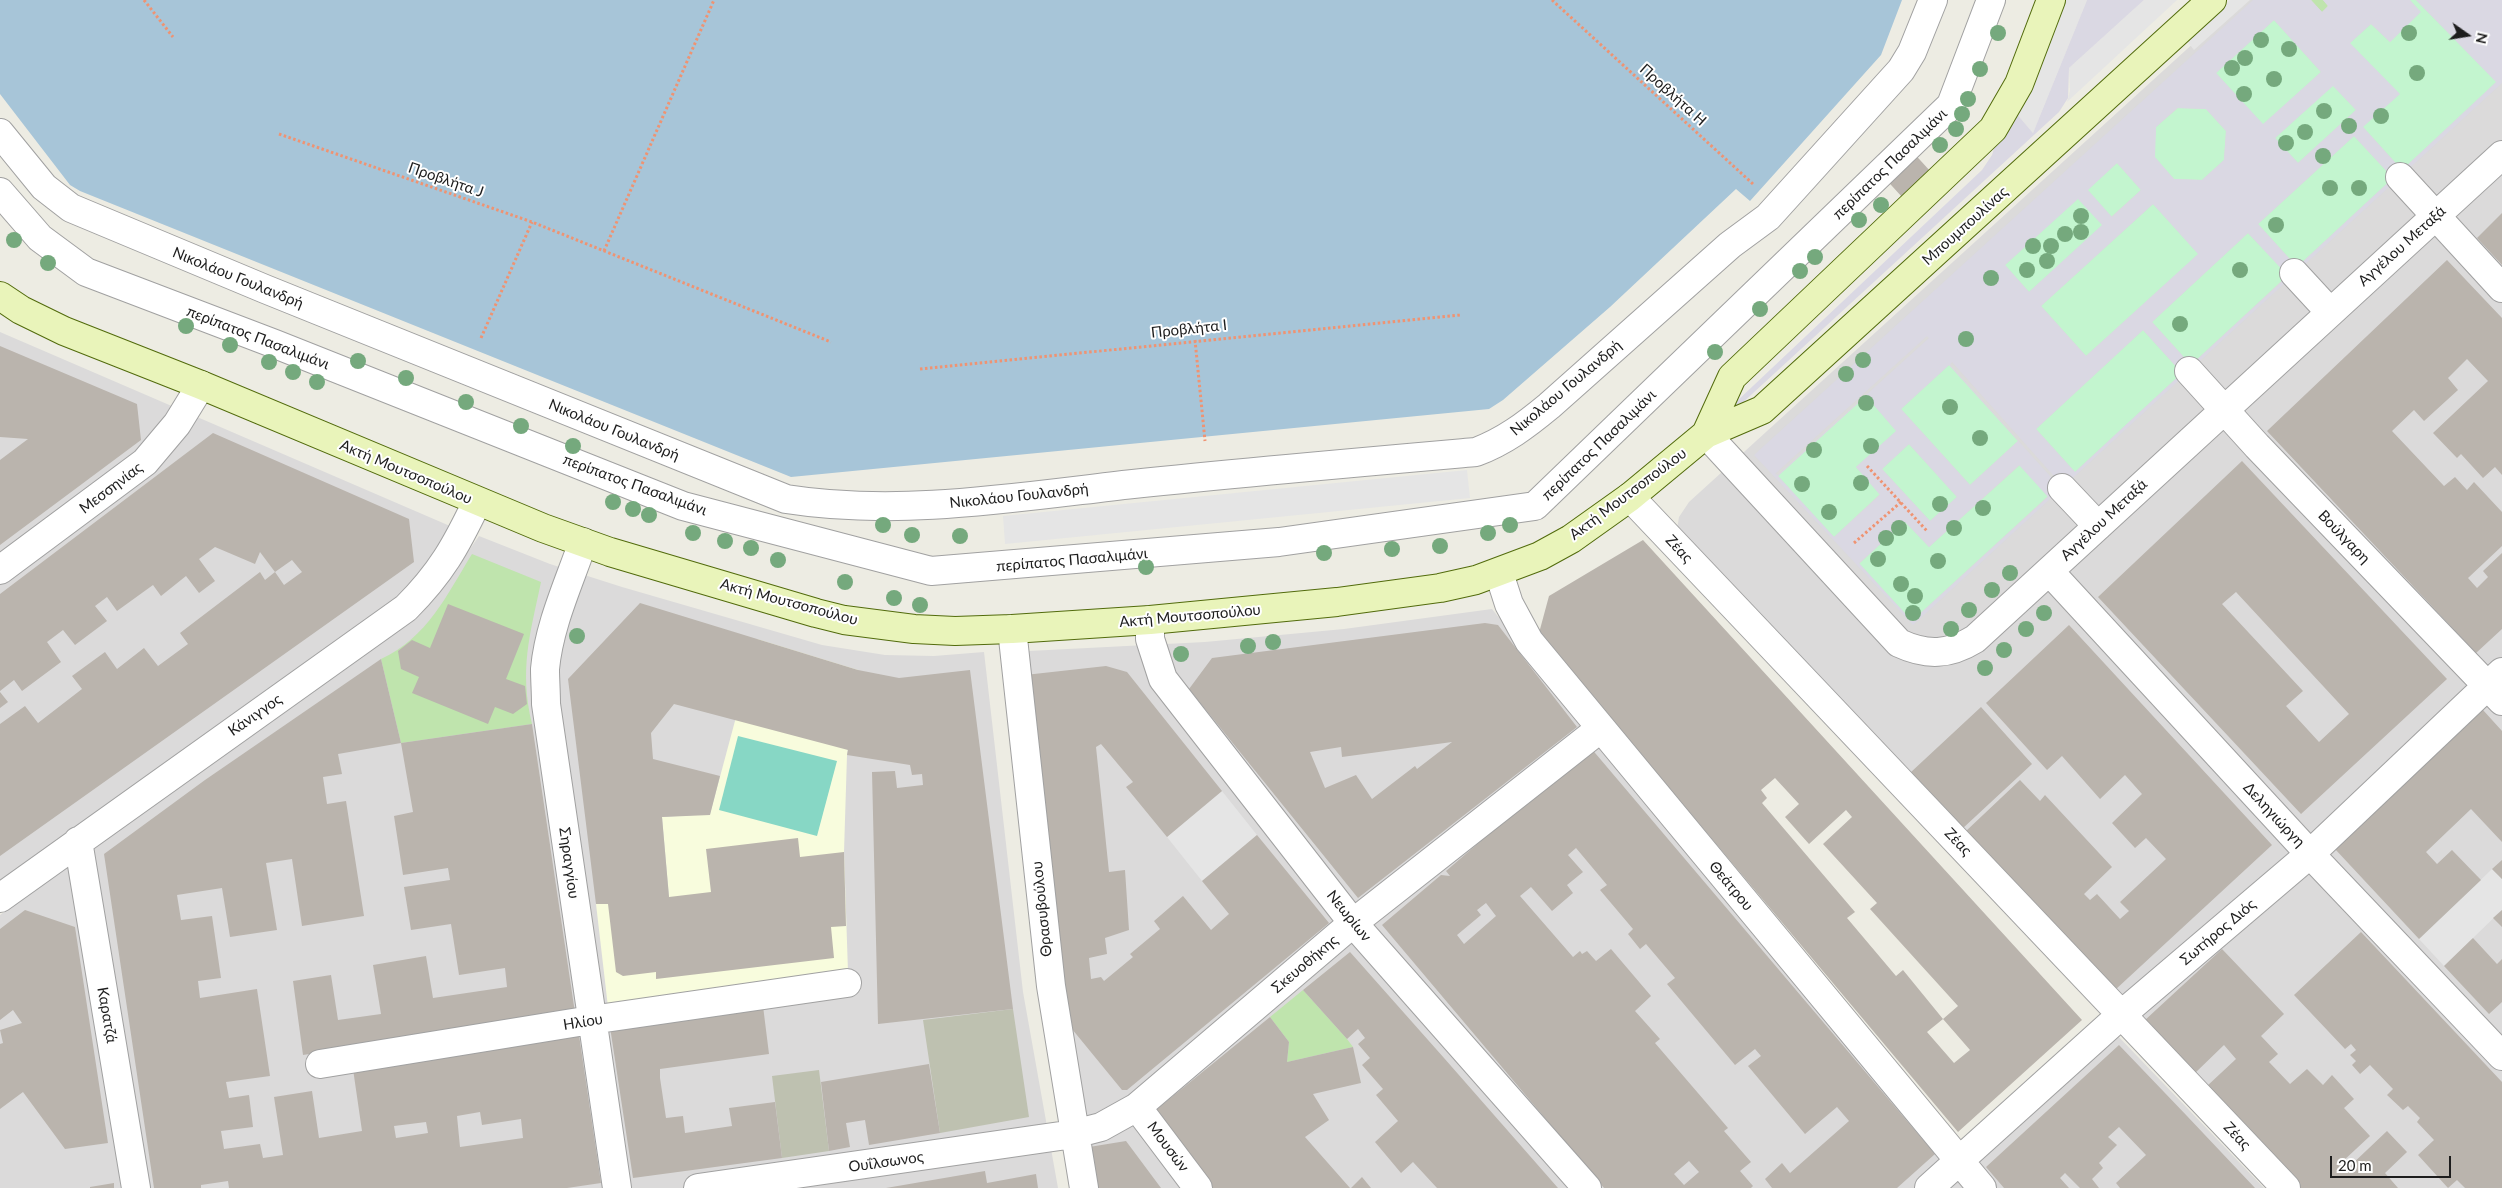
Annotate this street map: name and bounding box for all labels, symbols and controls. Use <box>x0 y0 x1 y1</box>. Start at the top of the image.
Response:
north arrow <box>2442 10 2492 60</box>
text: N <box>2473 31 2492 46</box>
street label: Προβλήτα H <box>1636 60 1710 130</box>
street label: περίπατος Πασαλιμάνι <box>1829 105 1951 223</box>
street label: Προβλήτα J <box>406 159 486 201</box>
street label: Μπουμπουλίνας <box>1918 183 2012 269</box>
street label: Αγγέλου Μεταξά <box>2355 202 2449 290</box>
street label: Νικολάου Γουλανδρή <box>170 243 306 313</box>
street label: περίπατος Πασαλιμάνι <box>184 302 332 374</box>
street label: Προβλήτα I <box>1150 316 1228 342</box>
street label: Νικολάου Γουλανδρή <box>1507 336 1625 440</box>
street label: περίπατος Πασαλιμάνι <box>1538 386 1660 504</box>
street label: Νικολάου Γουλανδρή <box>546 395 682 465</box>
street label: Ακτή Μουτσοπούλου <box>337 436 475 508</box>
street label: Ακτή Μουτσοπούλου <box>1566 444 1690 544</box>
street label: περίπατος Πασαλιμάνι <box>561 451 709 519</box>
street label: Μεσσηνίας <box>76 458 146 518</box>
street label: Αγγέλου Μεταξά <box>2057 475 2151 565</box>
street label: Νικολάου Γουλανδρή <box>949 480 1089 512</box>
street label: Βούλγαρη <box>2314 507 2374 567</box>
street label: Ζέας <box>1662 531 1696 567</box>
street label: περίπατος Πασαλιμάνι <box>996 544 1148 576</box>
street label: Ακτή Μουτσοπούλου <box>718 575 860 629</box>
street label: Ακτή Μουτσοπούλου <box>1119 601 1261 631</box>
street label: Κάνιγγος <box>225 690 285 740</box>
street label: Δεληγιώργη <box>2240 779 2308 851</box>
street label: Ζέας <box>1941 824 1975 860</box>
street label: Σηραγγίου <box>555 826 583 900</box>
street label: Θεάτρου <box>1705 857 1757 915</box>
street label: Θρασυβούλου <box>1028 860 1056 958</box>
street label: Νεωρίων <box>1323 887 1375 945</box>
street label: Σωτήρος Διός <box>2177 895 2259 969</box>
street label: Σκευοθήκης <box>1268 931 1342 997</box>
street label: Καρατζά <box>93 986 121 1044</box>
street label: Ηλίου <box>562 1010 604 1034</box>
street label: Μουσών <box>1143 1118 1193 1176</box>
street label: Ζέας <box>2220 1118 2254 1154</box>
scale bar <box>2332 1146 2453 1178</box>
street label: Ουΐλσωνος <box>847 1148 925 1176</box>
text: 20 m <box>2338 1156 2372 1174</box>

